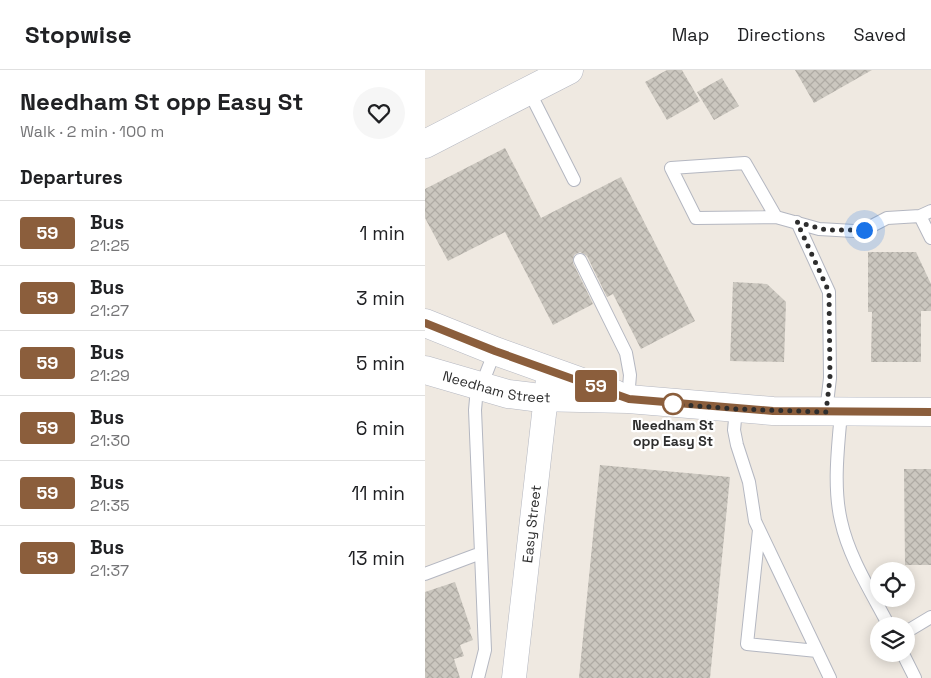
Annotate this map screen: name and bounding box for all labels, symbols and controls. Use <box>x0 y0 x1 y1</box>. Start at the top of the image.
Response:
text: Stopwise <box>25 19 132 50</box>
text: Map <box>672 23 709 46</box>
text: Directions <box>737 23 826 46</box>
text: Saved <box>854 23 906 46</box>
text: Needham St opp Easy St <box>20 86 303 117</box>
button: heart <box>353 87 405 139</box>
text: Walk · 2 min · 100 m <box>20 121 164 142</box>
text: Departures <box>20 165 123 190</box>
text: Bus <box>90 210 124 235</box>
your location <box>852 218 877 243</box>
text: 59 <box>37 221 58 244</box>
text: 1 min <box>360 221 405 246</box>
text: 21:25 <box>90 235 130 256</box>
text: Bus <box>90 275 124 300</box>
text: 59 <box>37 286 58 309</box>
text: 3 min <box>356 286 405 311</box>
text: 21:27 <box>90 300 129 321</box>
text: Bus <box>90 340 124 365</box>
text: 59 <box>37 351 58 374</box>
text: 5 min <box>356 351 405 376</box>
text: 21:29 <box>90 365 130 386</box>
street label: Needham Street <box>441 367 551 406</box>
line badge: 59 <box>573 370 619 402</box>
text: 59 <box>585 374 607 397</box>
marker: Needham St opp Easy St <box>662 393 684 415</box>
text: Bus <box>90 405 124 430</box>
text: 59 <box>37 416 58 439</box>
text: 6 min <box>356 416 405 441</box>
place label: Needham St opp Easy St <box>632 416 714 450</box>
text: 21:30 <box>90 430 130 451</box>
text: Bus <box>90 470 124 495</box>
text: 59 <box>37 481 58 504</box>
text: 11 min <box>352 481 405 506</box>
street label: Easy Street <box>518 484 545 564</box>
text: 21:35 <box>90 495 130 516</box>
text: Bus <box>90 535 124 560</box>
text: 59 <box>37 546 58 569</box>
text: 13 min <box>348 546 405 571</box>
text: 21:37 <box>90 560 129 581</box>
map controls <box>870 562 915 662</box>
button: locate <box>870 562 915 607</box>
button: layers <box>870 617 915 662</box>

